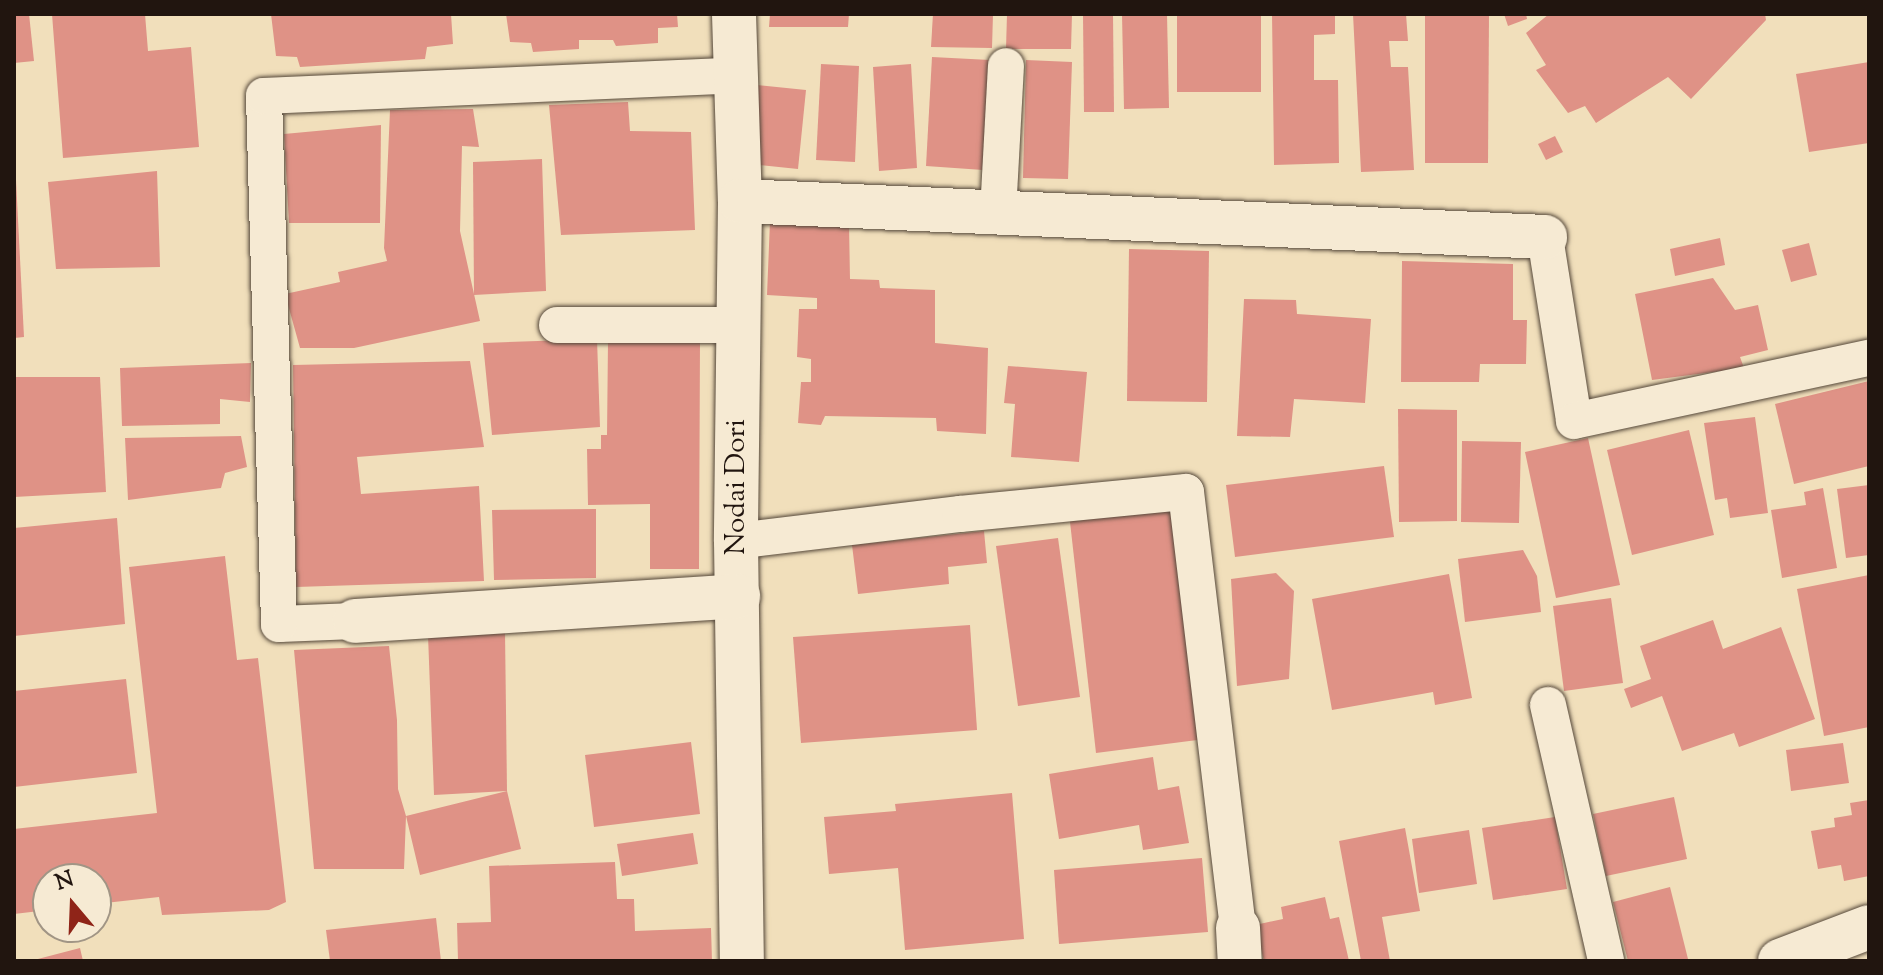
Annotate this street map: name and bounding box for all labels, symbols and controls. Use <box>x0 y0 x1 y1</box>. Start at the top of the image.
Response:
street label: Nodai Dori <box>720 419 754 555</box>
north arrow <box>32 863 112 943</box>
text: N <box>51 864 78 900</box>

